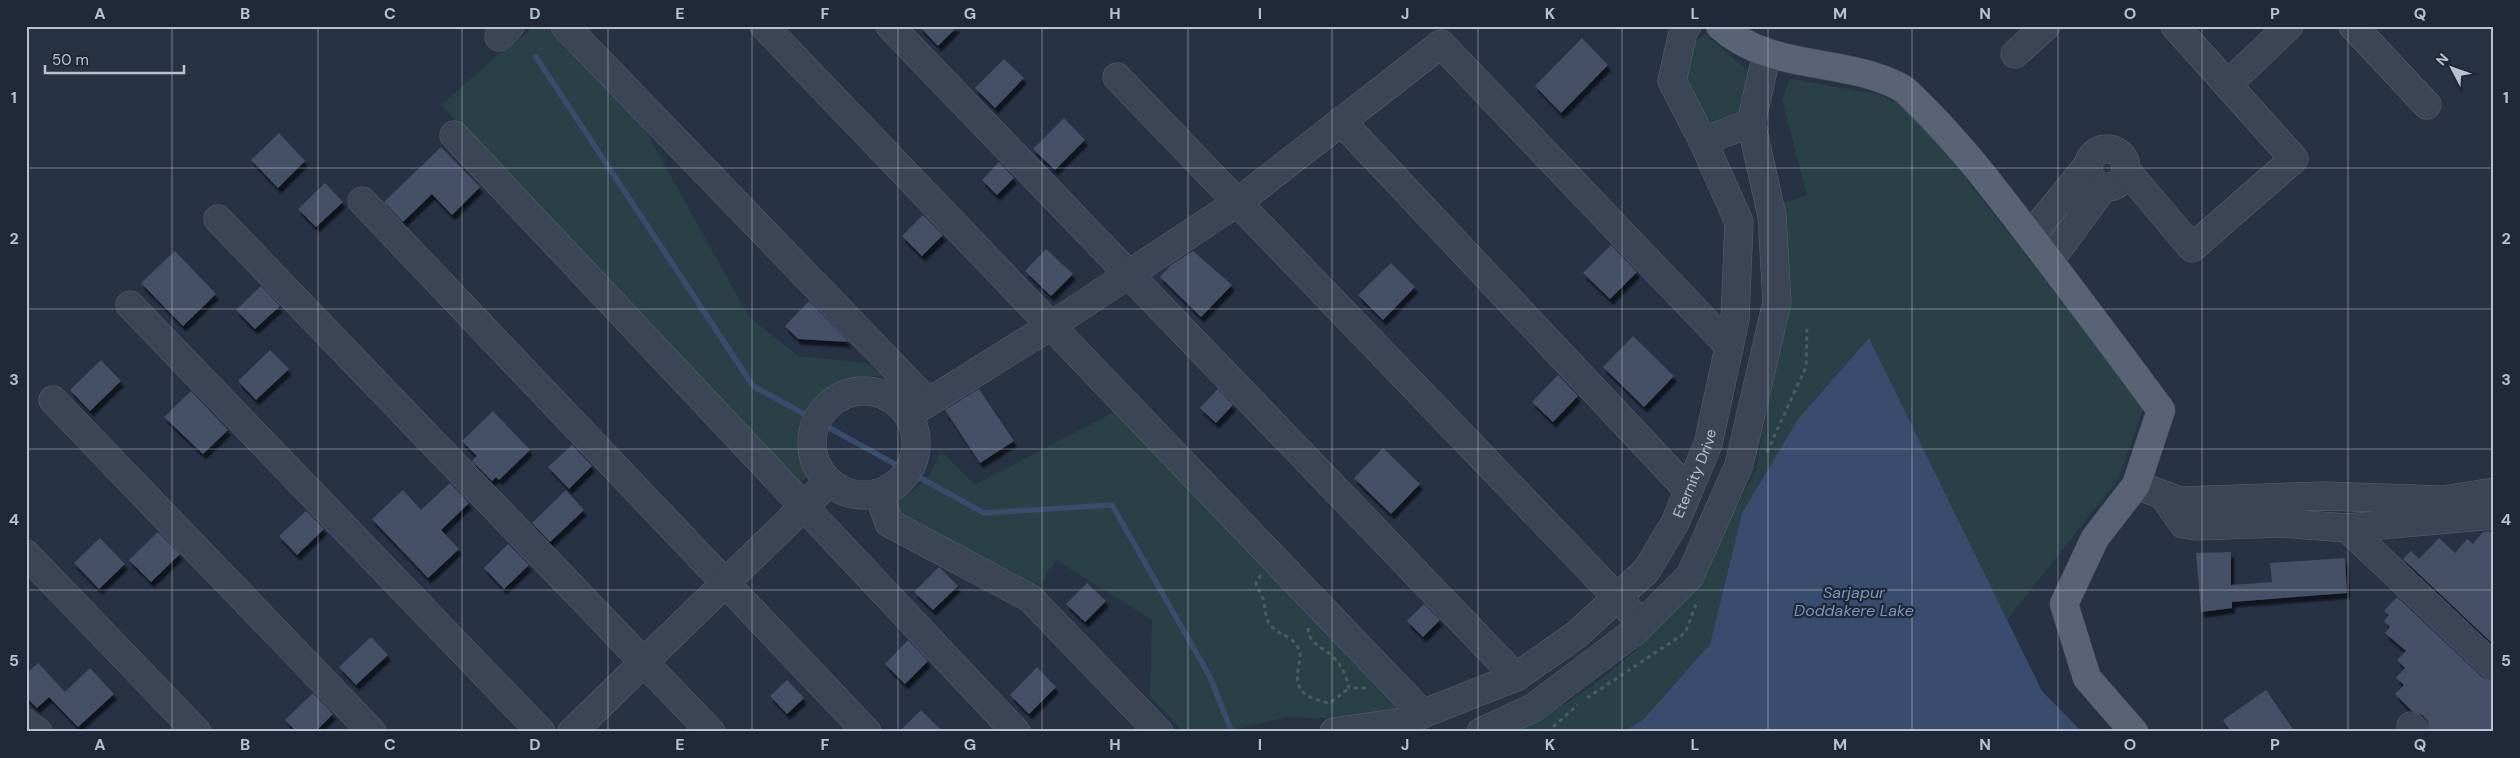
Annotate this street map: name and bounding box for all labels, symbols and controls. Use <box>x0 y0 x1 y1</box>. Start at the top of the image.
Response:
text: A <box>94 3 106 24</box>
text: B <box>240 3 250 24</box>
text: C <box>384 3 396 24</box>
text: D <box>529 3 541 24</box>
text: E <box>675 3 685 24</box>
text: F <box>821 3 830 24</box>
text: G <box>964 3 976 24</box>
text: H <box>1109 3 1121 24</box>
text: I <box>1258 3 1262 24</box>
text: J <box>1401 3 1409 24</box>
text: K <box>1545 3 1556 24</box>
text: L <box>1691 3 1700 24</box>
text: M <box>1833 3 1847 24</box>
text: N <box>1979 3 1991 24</box>
text: O <box>2124 3 2136 24</box>
text: P <box>2270 3 2280 24</box>
text: Q <box>2414 3 2426 24</box>
scale bar <box>45 42 184 74</box>
north arrow <box>2428 42 2478 92</box>
text: 50 m <box>52 50 89 70</box>
text: N <box>2432 50 2452 69</box>
text: 1 <box>11 87 17 108</box>
text: 1 <box>2503 87 2509 108</box>
text: 2 <box>9 228 19 249</box>
text: 2 <box>2501 228 2511 249</box>
text: 3 <box>9 369 19 390</box>
text: 3 <box>2501 369 2511 390</box>
street label: Eternity Drive <box>1668 427 1721 521</box>
text: 4 <box>9 509 19 530</box>
text: 4 <box>2501 509 2511 530</box>
water label: Sarjapur Doddakere Lake <box>1794 582 1914 621</box>
text: 5 <box>9 650 19 671</box>
text: 5 <box>2501 650 2511 671</box>
text: A <box>94 734 106 755</box>
text: B <box>240 734 250 755</box>
text: C <box>384 734 396 755</box>
text: D <box>529 734 541 755</box>
text: E <box>675 734 685 755</box>
text: F <box>821 734 830 755</box>
text: G <box>964 734 976 755</box>
text: H <box>1109 734 1121 755</box>
text: I <box>1258 734 1262 755</box>
text: J <box>1401 734 1409 755</box>
text: K <box>1545 734 1556 755</box>
text: L <box>1691 734 1700 755</box>
text: M <box>1833 734 1847 755</box>
text: N <box>1979 734 1991 755</box>
text: O <box>2124 734 2136 755</box>
text: P <box>2270 734 2280 755</box>
text: Q <box>2414 734 2426 755</box>

